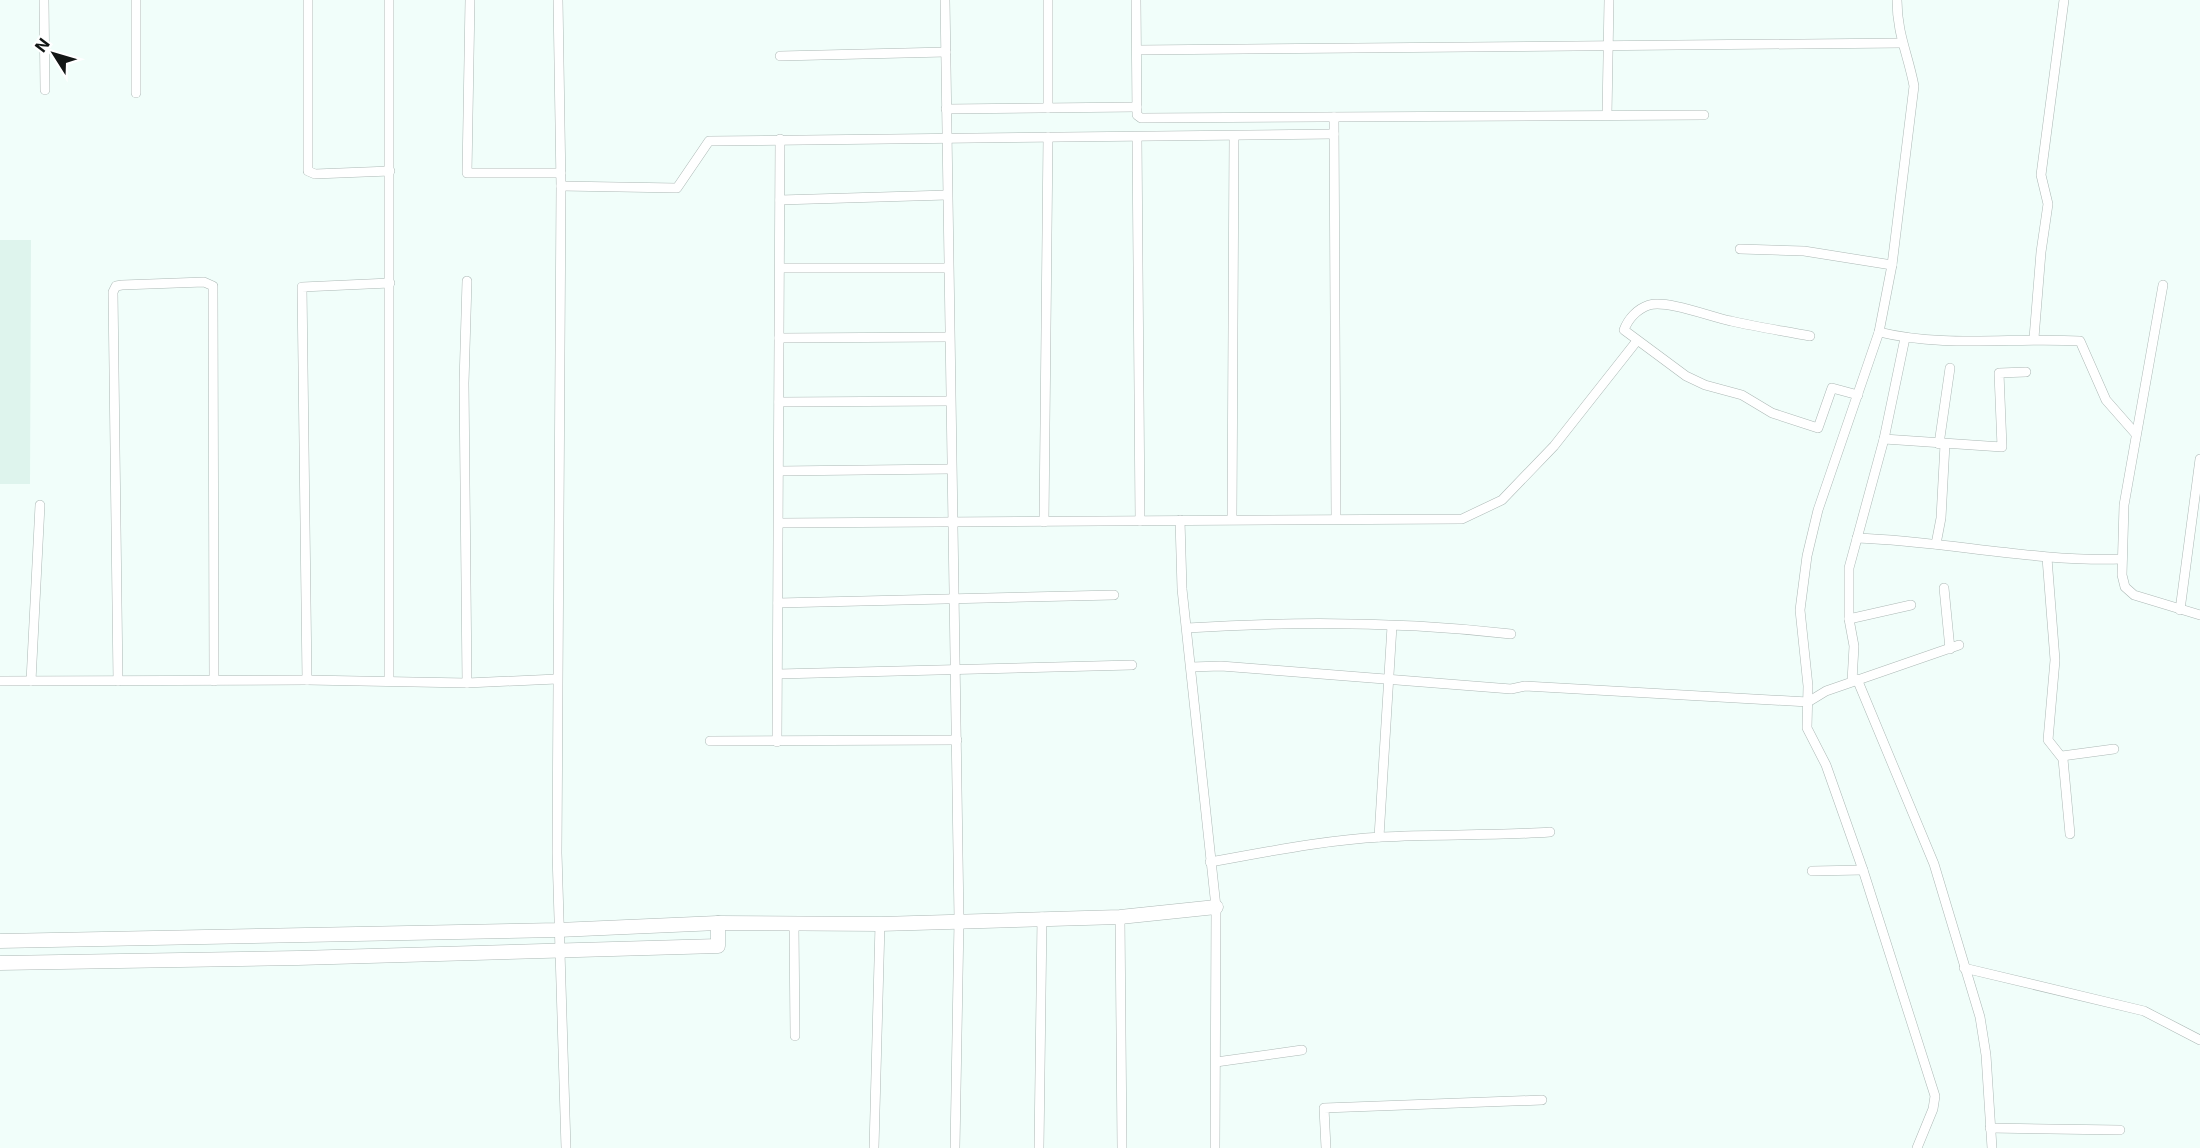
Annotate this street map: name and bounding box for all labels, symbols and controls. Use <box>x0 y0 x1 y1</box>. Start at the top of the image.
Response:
north arrow <box>24 24 84 84</box>
text: N <box>30 34 54 56</box>

